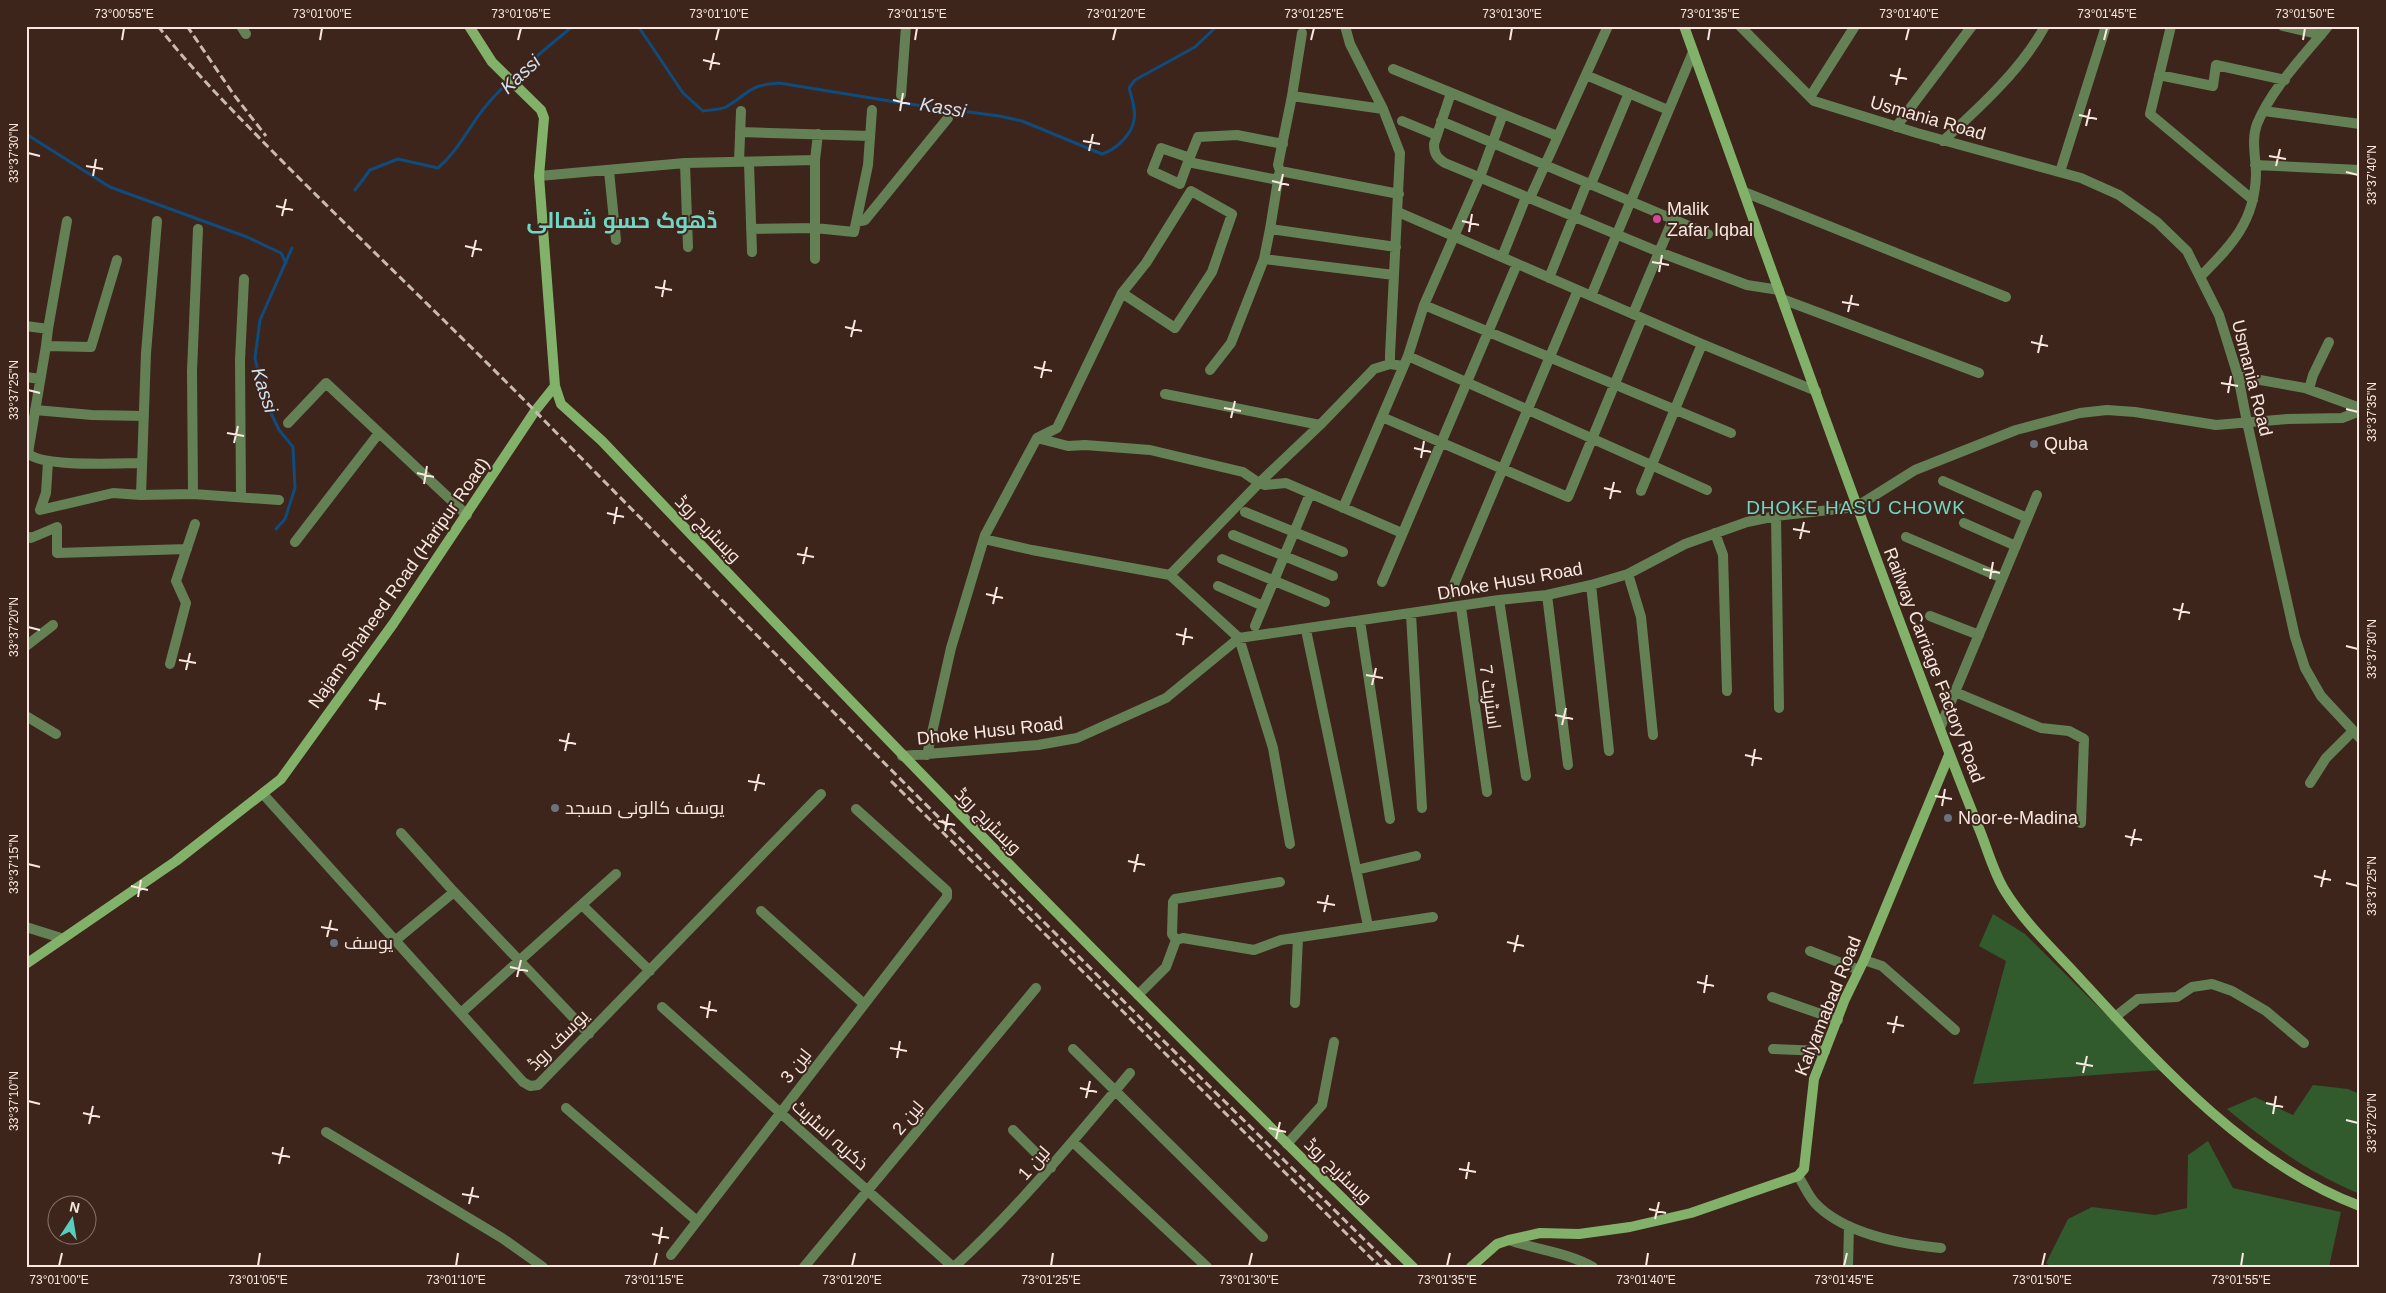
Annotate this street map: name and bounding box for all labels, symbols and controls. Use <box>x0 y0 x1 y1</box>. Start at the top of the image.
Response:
text: 73°00'55"E <box>94 7 154 21</box>
text: 73°01'00"E <box>292 7 352 21</box>
text: 73°01'05"E <box>491 7 551 21</box>
text: 73°01'10"E <box>689 7 749 21</box>
text: 73°01'15"E <box>887 7 947 21</box>
text: 73°01'20"E <box>1086 7 1146 21</box>
text: 73°01'25"E <box>1284 7 1344 21</box>
text: 73°01'30"E <box>1482 7 1542 21</box>
text: 73°01'35"E <box>1680 7 1740 21</box>
text: 73°01'40"E <box>1879 7 1939 21</box>
text: 73°01'45"E <box>2077 7 2137 21</box>
text: 73°01'50"E <box>2275 7 2335 21</box>
water label: Kassi <box>496 50 545 98</box>
street label: Usmania Road <box>1868 92 1988 144</box>
water label: Kassi <box>918 93 968 122</box>
text: 33°37'30"N <box>7 123 21 183</box>
text: 33°37'40"N <box>2365 145 2379 205</box>
place label: Malik Zafar Iqbal <box>1667 199 1753 240</box>
district label: ڈھوک حسو شمالی <box>527 208 717 234</box>
marker: Malik Zafar Iqbal <box>1651 213 1663 225</box>
street label: Usmania Road <box>2228 318 2276 438</box>
text: 33°37'25"N <box>7 360 21 420</box>
water label: Kassi <box>247 365 282 416</box>
text: 33°37'35"N <box>2365 382 2379 442</box>
place label: Quba <box>2044 434 2089 454</box>
marker: Quba <box>2028 438 2040 450</box>
street label: Najam Shaheed Road (Haripur Road) <box>304 454 494 712</box>
street label: ویسٹریج روڈ <box>670 491 745 568</box>
district label: DHOKE HASU CHOWK <box>1746 497 1966 518</box>
street label: Railway Carriage Factory Road <box>1880 545 1988 785</box>
street label: Dhoke Husu Road <box>1436 558 1584 604</box>
text: 33°37'20"N <box>7 597 21 657</box>
text: 33°37'30"N <box>2365 619 2379 679</box>
street label: اسٹریٹ 7 <box>1475 663 1504 731</box>
street label: Dhoke Husu Road <box>916 713 1064 749</box>
street label: ویسٹریج روڈ <box>949 784 1025 860</box>
place label: یوسف کالونی مسجد <box>565 798 724 819</box>
marker: یوسف کالونی مسجد <box>549 802 561 814</box>
place label: Noor-e-Madina <box>1958 808 2079 828</box>
marker: Noor-e-Madina <box>1942 812 1954 824</box>
text: 33°37'15"N <box>7 834 21 894</box>
text: 33°37'25"N <box>2365 856 2379 916</box>
place label: یوسف <box>344 933 393 954</box>
street label: Kalyamabad Road <box>1791 934 1865 1078</box>
marker: یوسف <box>328 937 340 949</box>
street label: یوسف روڈ <box>524 1005 593 1075</box>
street label: لین 3 <box>776 1045 816 1088</box>
text: 33°37'10"N <box>7 1071 21 1131</box>
text: 33°37'20"N <box>2365 1093 2379 1153</box>
street label: ذکریہ اسٹریٹ <box>787 1096 872 1175</box>
street label: لین 2 <box>888 1097 929 1140</box>
street label: ویسٹریج روڈ <box>1299 1134 1376 1209</box>
street label: لین 1 <box>1014 1142 1055 1184</box>
north arrow <box>48 1196 98 1246</box>
text: N <box>68 1198 81 1216</box>
text: 73°01'00"E <box>29 1273 89 1287</box>
text: 73°01'05"E <box>228 1273 288 1287</box>
text: 73°01'10"E <box>426 1273 486 1287</box>
text: 73°01'15"E <box>624 1273 684 1287</box>
text: 73°01'20"E <box>822 1273 882 1287</box>
text: 73°01'25"E <box>1021 1273 1081 1287</box>
text: 73°01'30"E <box>1219 1273 1279 1287</box>
text: 73°01'35"E <box>1417 1273 1477 1287</box>
text: 73°01'40"E <box>1616 1273 1676 1287</box>
text: 73°01'45"E <box>1814 1273 1874 1287</box>
text: 73°01'50"E <box>2012 1273 2072 1287</box>
text: 73°01'55"E <box>2211 1273 2271 1287</box>

